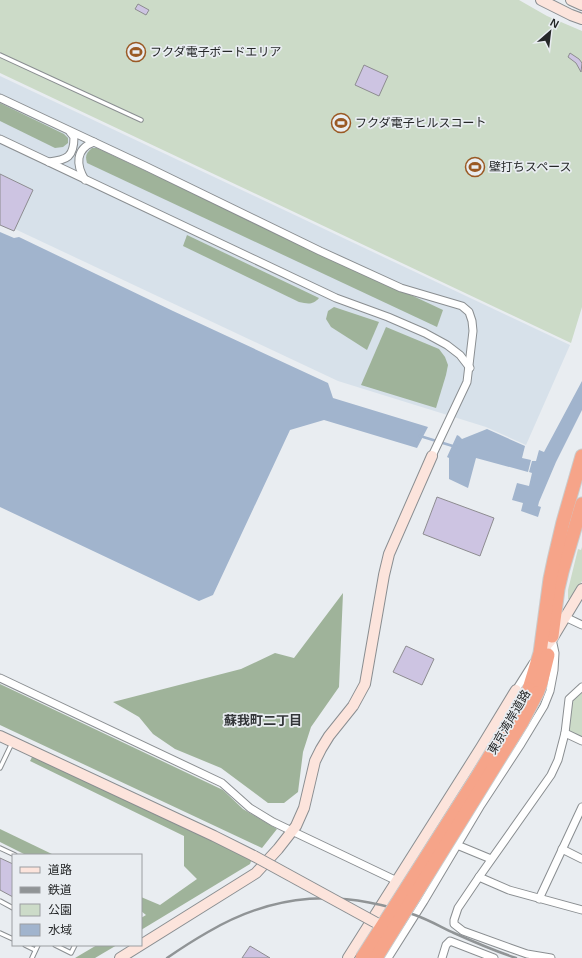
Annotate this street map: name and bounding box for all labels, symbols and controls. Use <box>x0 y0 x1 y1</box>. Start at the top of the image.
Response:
north arrow <box>530 12 570 52</box>
text: N <box>548 16 561 30</box>
sports icon: フクダ電子ボードエリア <box>125 41 147 63</box>
place label: フクダ電子ボードエリア <box>150 45 282 59</box>
sports icon: フクダ電子ヒルスコート <box>330 112 352 134</box>
place label: フクダ電子ヒルスコート <box>355 116 487 130</box>
sports icon: 壁打ちスペース <box>464 156 486 178</box>
place label: 壁打ちスペース <box>489 160 572 174</box>
street label: 東京湾岸道路 <box>485 687 533 757</box>
district label: 蘇我町二丁目 <box>224 713 302 728</box>
legend <box>12 854 142 946</box>
text: 道路 <box>48 863 72 877</box>
text: 鉄道 <box>48 883 72 897</box>
text: 公園 <box>48 903 72 917</box>
text: 水域 <box>48 923 72 937</box>

